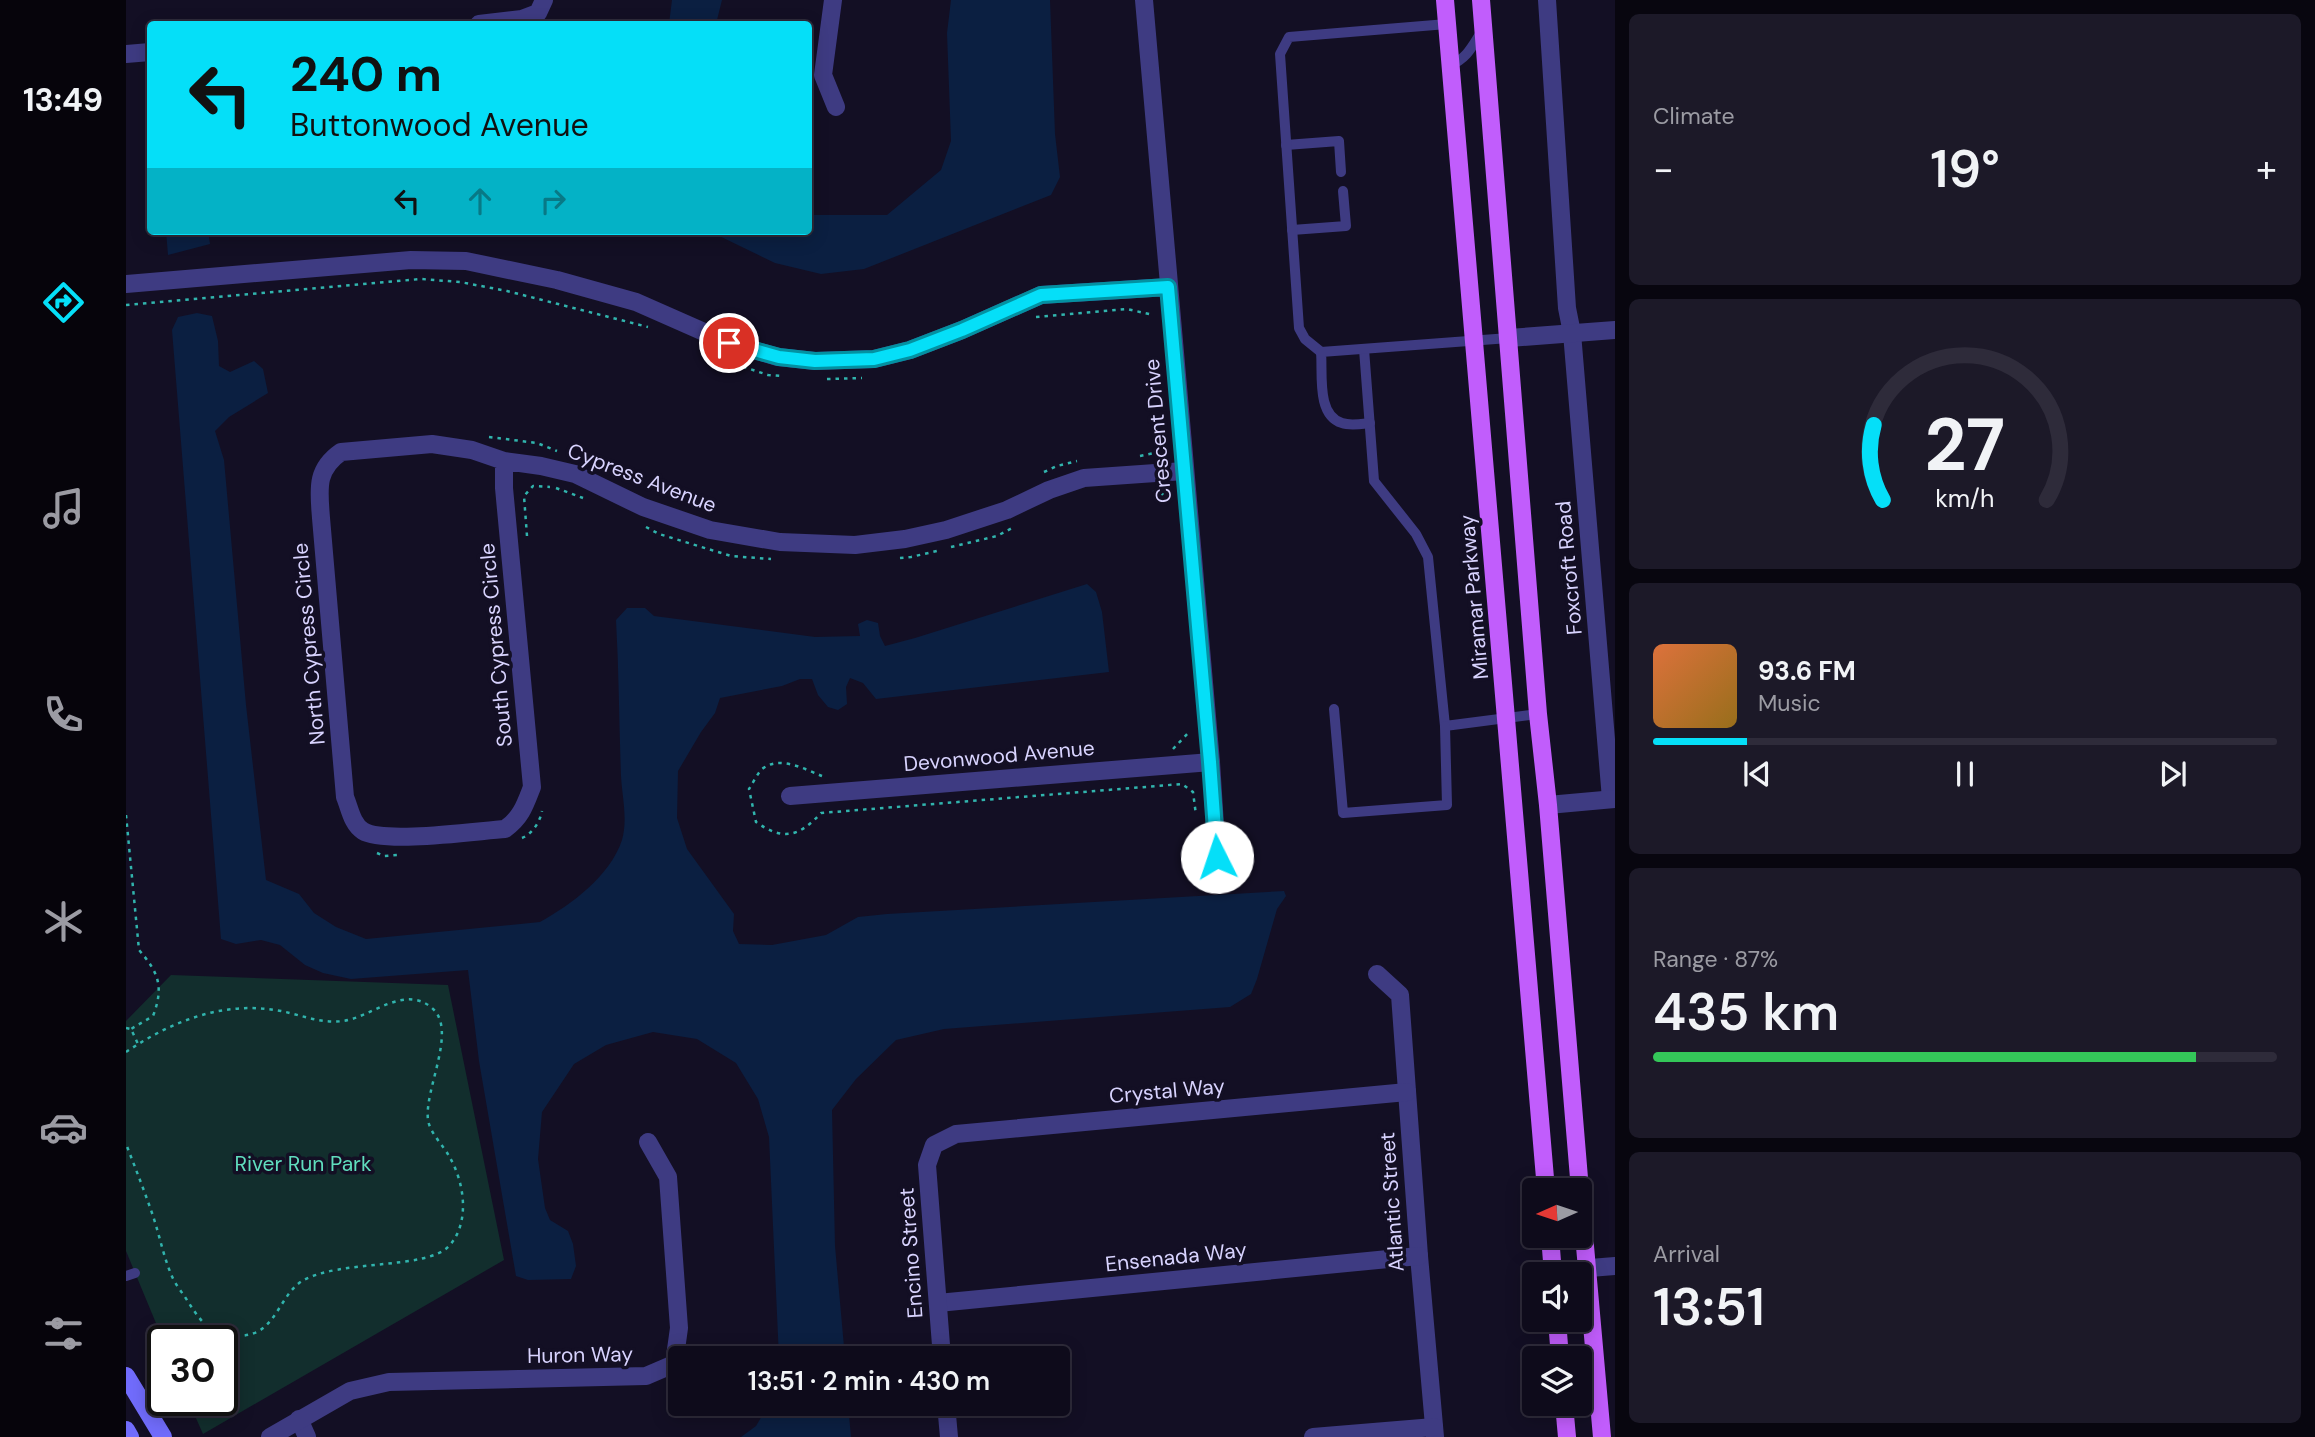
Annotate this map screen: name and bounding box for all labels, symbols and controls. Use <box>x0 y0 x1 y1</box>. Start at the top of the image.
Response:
text: 240 m <box>290 42 442 106</box>
icon: left <box>175 49 266 140</box>
text: 13:49 <box>23 79 103 121</box>
text: Climate <box>1653 101 1735 131</box>
text: Buttonwood Avenue <box>290 104 589 146</box>
text: 19° <box>1930 135 2000 203</box>
text: − <box>1653 144 1674 194</box>
text: + <box>2256 144 2277 194</box>
icon: left <box>388 182 426 220</box>
icon: ahead <box>461 182 499 220</box>
icon: right <box>534 182 572 220</box>
icon: directions <box>39 278 88 327</box>
pin <box>699 313 759 373</box>
icon: arrive <box>710 324 748 362</box>
street label: Crescent Drive <box>1138 358 1178 504</box>
text: 27 <box>1925 398 2005 493</box>
street label: Cypress Avenue <box>564 437 720 519</box>
text: km/h <box>1935 482 1995 515</box>
icon: music <box>39 484 88 533</box>
street label: Foxcroft Road <box>1549 500 1589 636</box>
street label: Miramar Parkway <box>1453 513 1495 681</box>
street label: North Cypress Circle <box>286 542 332 746</box>
street label: South Cypress Circle <box>473 542 519 748</box>
text: 93.6 FM <box>1758 654 1856 688</box>
text: Music <box>1758 688 1821 718</box>
icon: phone <box>39 690 88 739</box>
street label: Devonwood Avenue <box>902 734 1096 778</box>
icon: previous <box>1738 755 1776 793</box>
icon: pause <box>1946 755 1984 793</box>
icon: next <box>2154 755 2192 793</box>
position arrow <box>1180 820 1254 894</box>
icon: climate <box>39 897 88 946</box>
text: Range · 87% <box>1653 944 1778 974</box>
text: 435 km <box>1653 978 1839 1046</box>
street label: Crystal Way <box>1108 1072 1226 1110</box>
icon: car <box>39 1103 88 1152</box>
street label: Atlantic Street <box>1373 1131 1411 1273</box>
park label: River Run Park <box>235 1150 372 1178</box>
north arrow <box>1522 1178 1592 1248</box>
map controls <box>1522 1178 1592 1416</box>
street label: Encino Street <box>892 1187 930 1319</box>
street label: Ensenada Way <box>1104 1236 1248 1278</box>
text: Arrival <box>1653 1239 1720 1269</box>
button: sound <box>1522 1262 1592 1332</box>
text: 13:51 <box>1653 1273 1765 1341</box>
icon: filters <box>39 1309 88 1358</box>
speed limit sign: 30 <box>147 1325 238 1416</box>
street label: Huron Way <box>527 1340 633 1370</box>
button: layers <box>1522 1346 1592 1416</box>
text: 13:51 · 2 min · 430 m <box>748 1364 990 1398</box>

